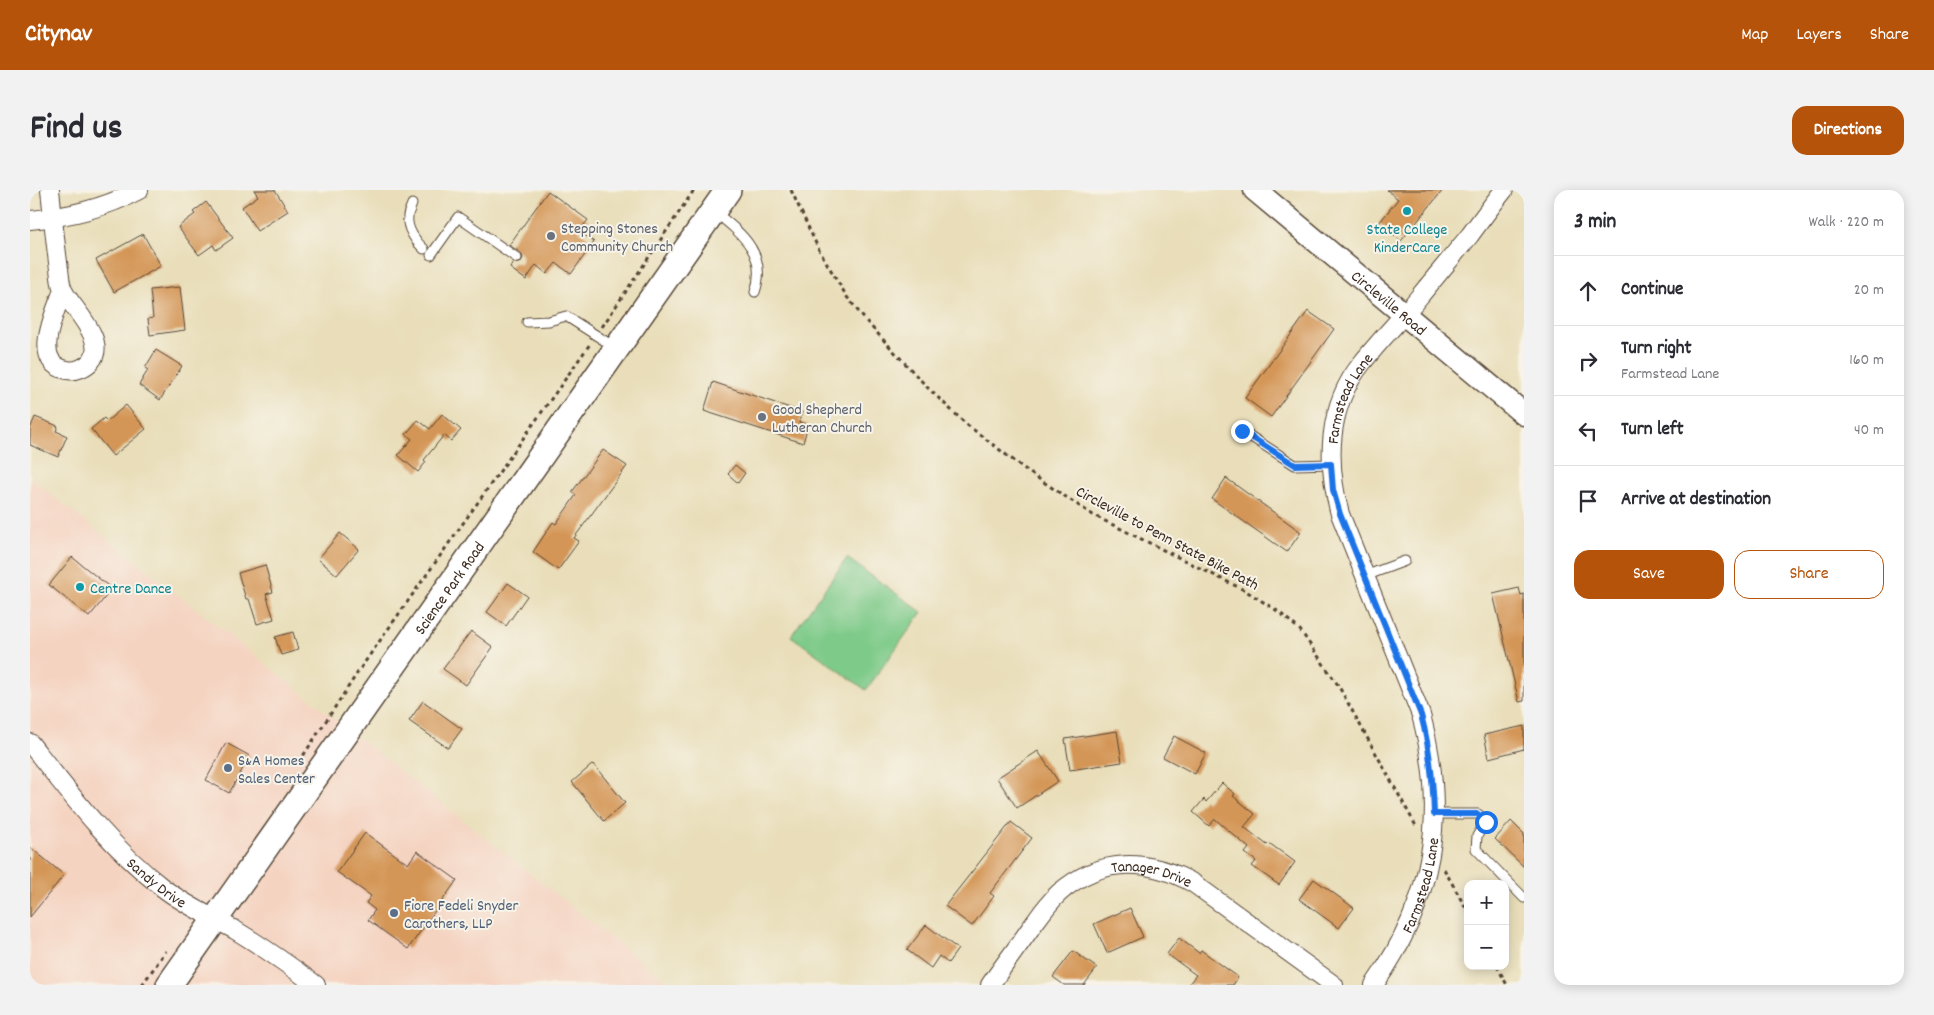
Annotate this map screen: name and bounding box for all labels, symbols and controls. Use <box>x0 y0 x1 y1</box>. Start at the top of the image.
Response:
text: Citynav <box>25 18 92 52</box>
text: Map <box>1741 23 1768 48</box>
text: Layers <box>1796 23 1842 48</box>
text: Share <box>1870 23 1909 48</box>
text: Find us <box>30 105 122 155</box>
button: Directions <box>1792 106 1904 155</box>
marker: State College KinderCare <box>1401 205 1413 217</box>
text: 3 min <box>1574 208 1616 238</box>
text: Walk · 220 m <box>1809 211 1884 234</box>
place label: Stepping Stones Community Church <box>561 218 673 259</box>
place label: State College KinderCare <box>1367 219 1447 260</box>
marker: Stepping Stones Community Church <box>545 230 557 242</box>
street label: Circleville Road <box>1345 266 1431 342</box>
icon: ahead <box>1574 277 1602 305</box>
text: Continue <box>1621 277 1683 304</box>
text: 20 m <box>1854 279 1884 302</box>
text: Turn right <box>1621 336 1692 363</box>
icon: right <box>1574 347 1602 375</box>
street label: Farmstead Lane <box>1323 349 1380 445</box>
text: 160 m <box>1849 349 1884 372</box>
text: Farmstead Lane <box>1621 363 1719 386</box>
place label: Good Shepherd Lutheran Church <box>772 399 872 440</box>
marker: Good Shepherd Lutheran Church <box>756 411 768 423</box>
icon: left <box>1574 417 1602 445</box>
text: Turn left <box>1621 417 1684 444</box>
text: 40 m <box>1854 419 1884 442</box>
route end <box>1231 420 1254 443</box>
street label: Circleville to Penn State Bike Path <box>1071 481 1262 597</box>
icon: arrive <box>1574 487 1602 515</box>
text: Arrive at destination <box>1621 487 1771 514</box>
street label: Science Park Road <box>410 538 491 640</box>
button: Save <box>1574 550 1724 599</box>
button: Share <box>1734 550 1884 599</box>
place label: Centre Dance <box>90 578 172 601</box>
marker: Centre Dance <box>74 581 86 593</box>
place label: S&A Homes Sales Center <box>238 750 315 791</box>
marker: S&A Homes Sales Center <box>222 762 234 774</box>
route start <box>1475 811 1498 834</box>
street label: Farmstead Lane <box>1397 837 1446 938</box>
street label: Sandy Drive <box>120 853 190 915</box>
street label: Tanager Drive <box>1110 856 1196 895</box>
map controls <box>1464 880 1509 970</box>
button: + <box>1464 880 1509 925</box>
place label: Fiore Fedeli Snyder Carothers, LLP <box>404 895 518 936</box>
marker: Fiore Fedeli Snyder Carothers, LLP <box>388 907 400 919</box>
button: − <box>1464 925 1509 970</box>

